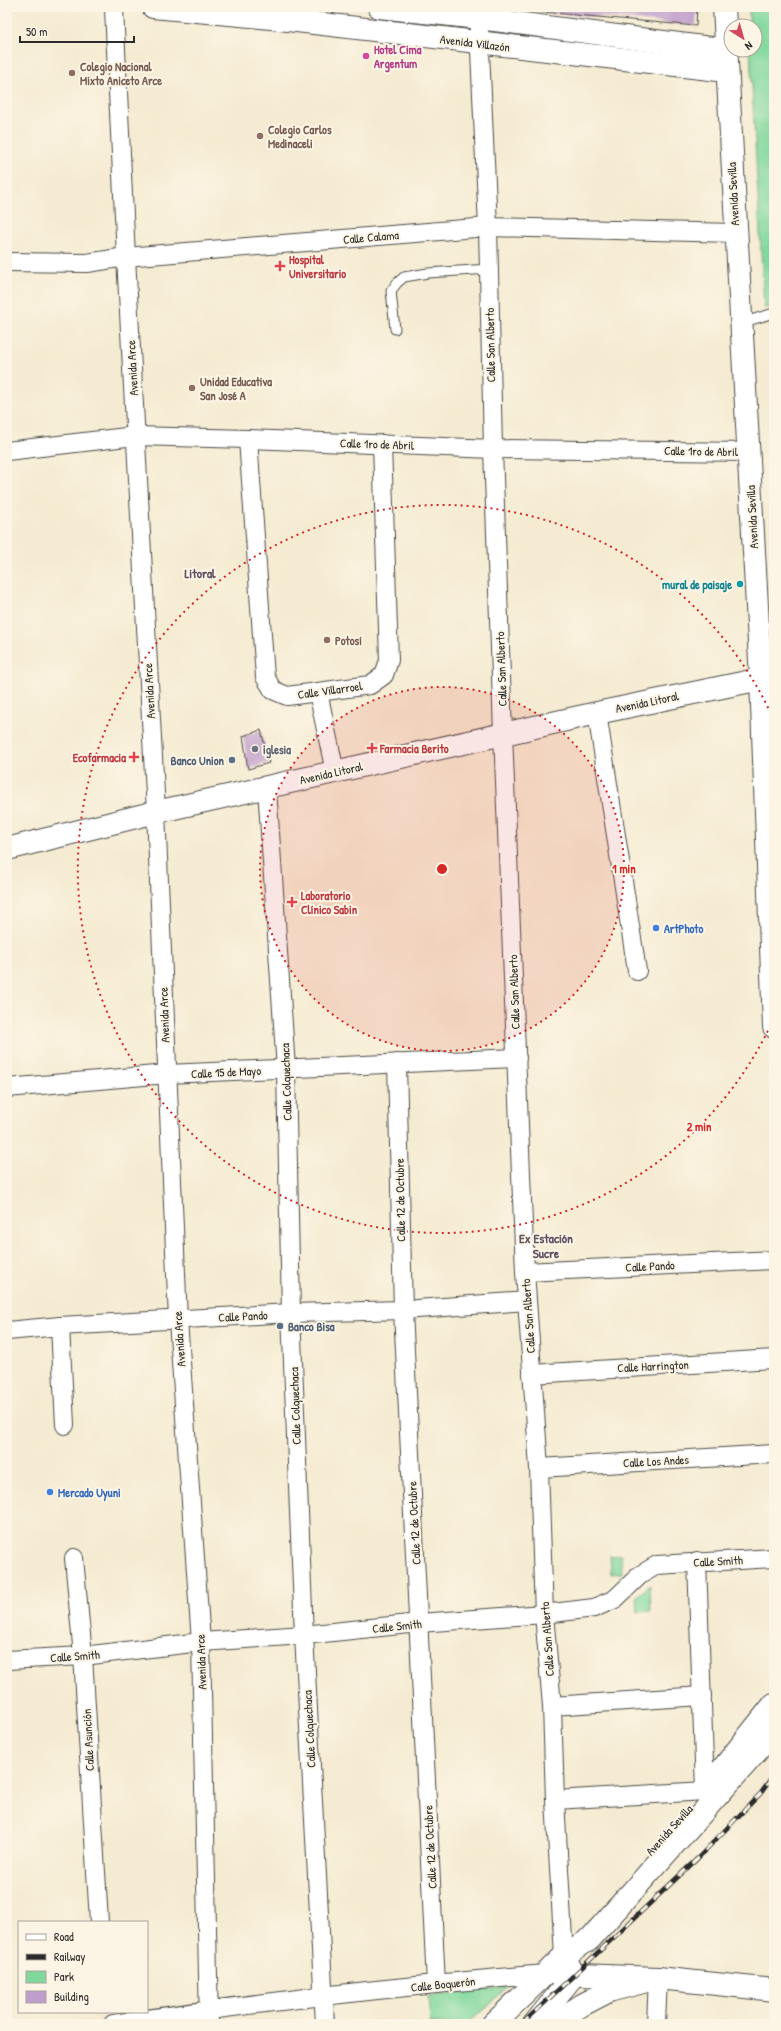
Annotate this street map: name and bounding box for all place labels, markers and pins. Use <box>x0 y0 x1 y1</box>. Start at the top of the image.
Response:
place label: Hotel Cima Argentum <box>374 41 422 73</box>
marker: Hotel Cima Argentum <box>361 51 371 61</box>
place label: Colegio Nacional Mixto Aniceto Arce <box>80 58 162 89</box>
marker: Colegio Nacional Mixto Aniceto Arce <box>67 68 77 78</box>
place label: Colegio Carlos Medinaceli <box>268 121 332 152</box>
marker: Colegio Carlos Medinaceli <box>255 131 265 141</box>
place label: Hospital Universitario <box>289 251 346 282</box>
marker: Hospital Universitario <box>274 260 286 272</box>
place label: Unidad Educativa San José A <box>200 373 272 404</box>
marker: Unidad Educativa San José A <box>187 383 197 393</box>
place label: mural de paisaje <box>662 576 732 594</box>
marker: mural de paisaje <box>735 579 745 589</box>
place label: Potosí <box>335 632 362 649</box>
marker: Potosí <box>322 635 332 645</box>
place label: Farmacia Berito <box>379 740 449 757</box>
place label: iglesia <box>263 741 291 759</box>
marker: Farmacia Berito <box>367 743 377 753</box>
marker: iglesia <box>250 744 260 754</box>
place label: Ecofarmacia <box>73 749 126 766</box>
marker: Ecofarmacia <box>129 752 139 762</box>
place label: Banco Union <box>171 752 225 769</box>
marker: Banco Union <box>227 755 237 765</box>
centre of rings <box>435 862 449 876</box>
place label: Laboratorio Clínico Sabin <box>301 887 358 918</box>
marker: Laboratorio Clínico Sabin <box>286 896 298 908</box>
place label: ArtPhoto <box>664 920 703 937</box>
marker: ArtPhoto <box>651 923 661 933</box>
place label: Banco Bisa <box>288 1318 335 1335</box>
marker: Banco Bisa <box>275 1321 285 1331</box>
place label: Mercado Uyuni <box>58 1484 121 1502</box>
marker: Mercado Uyuni <box>45 1487 55 1497</box>

